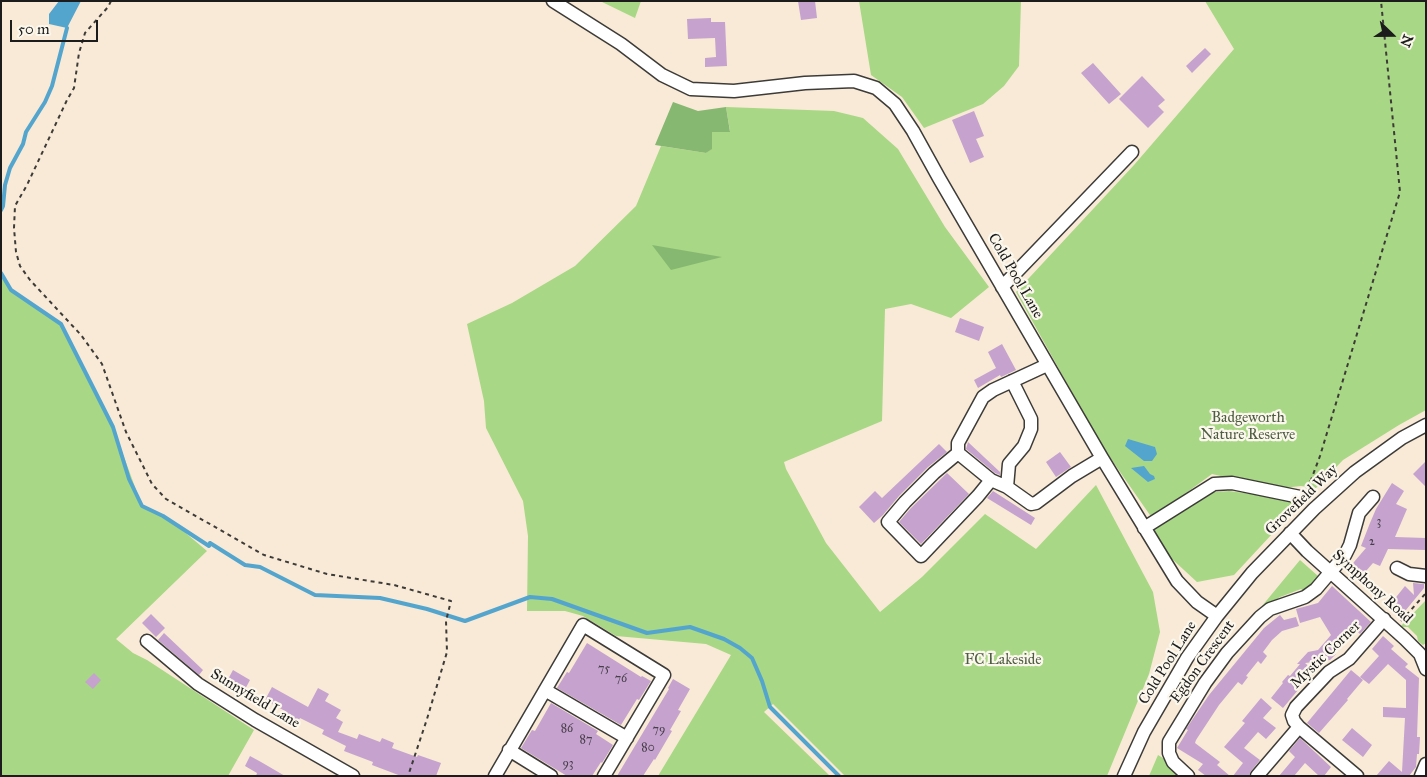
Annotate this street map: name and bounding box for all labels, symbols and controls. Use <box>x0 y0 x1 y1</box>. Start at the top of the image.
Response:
scale bar <box>12 10 100 42</box>
north arrow <box>1367 10 1417 60</box>
text: 50 m <box>18 20 50 38</box>
text: N <box>1396 32 1416 49</box>
street label: Cold Pool Lane <box>983 230 1047 322</box>
park label: Badgeworth Nature Reserve <box>1201 409 1295 444</box>
street label: Grovefield Way <box>1262 461 1342 539</box>
house number: 3 <box>1377 515 1381 529</box>
house number: 2 <box>1369 535 1375 549</box>
street label: Symphony Road <box>1328 546 1416 628</box>
street label: Egdon Crescent <box>1167 617 1239 707</box>
street label: Mystic Corner <box>1287 617 1365 693</box>
street label: Cold Pool Lane <box>1135 618 1201 708</box>
park label: FC Lakeside <box>964 651 1042 669</box>
house number: 75 <box>598 662 610 676</box>
street label: Sunnyfield Lane <box>207 665 303 733</box>
house number: 76 <box>615 672 627 686</box>
house number: 86 <box>561 722 573 736</box>
house number: 79 <box>653 723 665 737</box>
house number: 87 <box>580 733 592 747</box>
house number: 80 <box>641 741 655 755</box>
house number: 93 <box>562 757 574 771</box>

